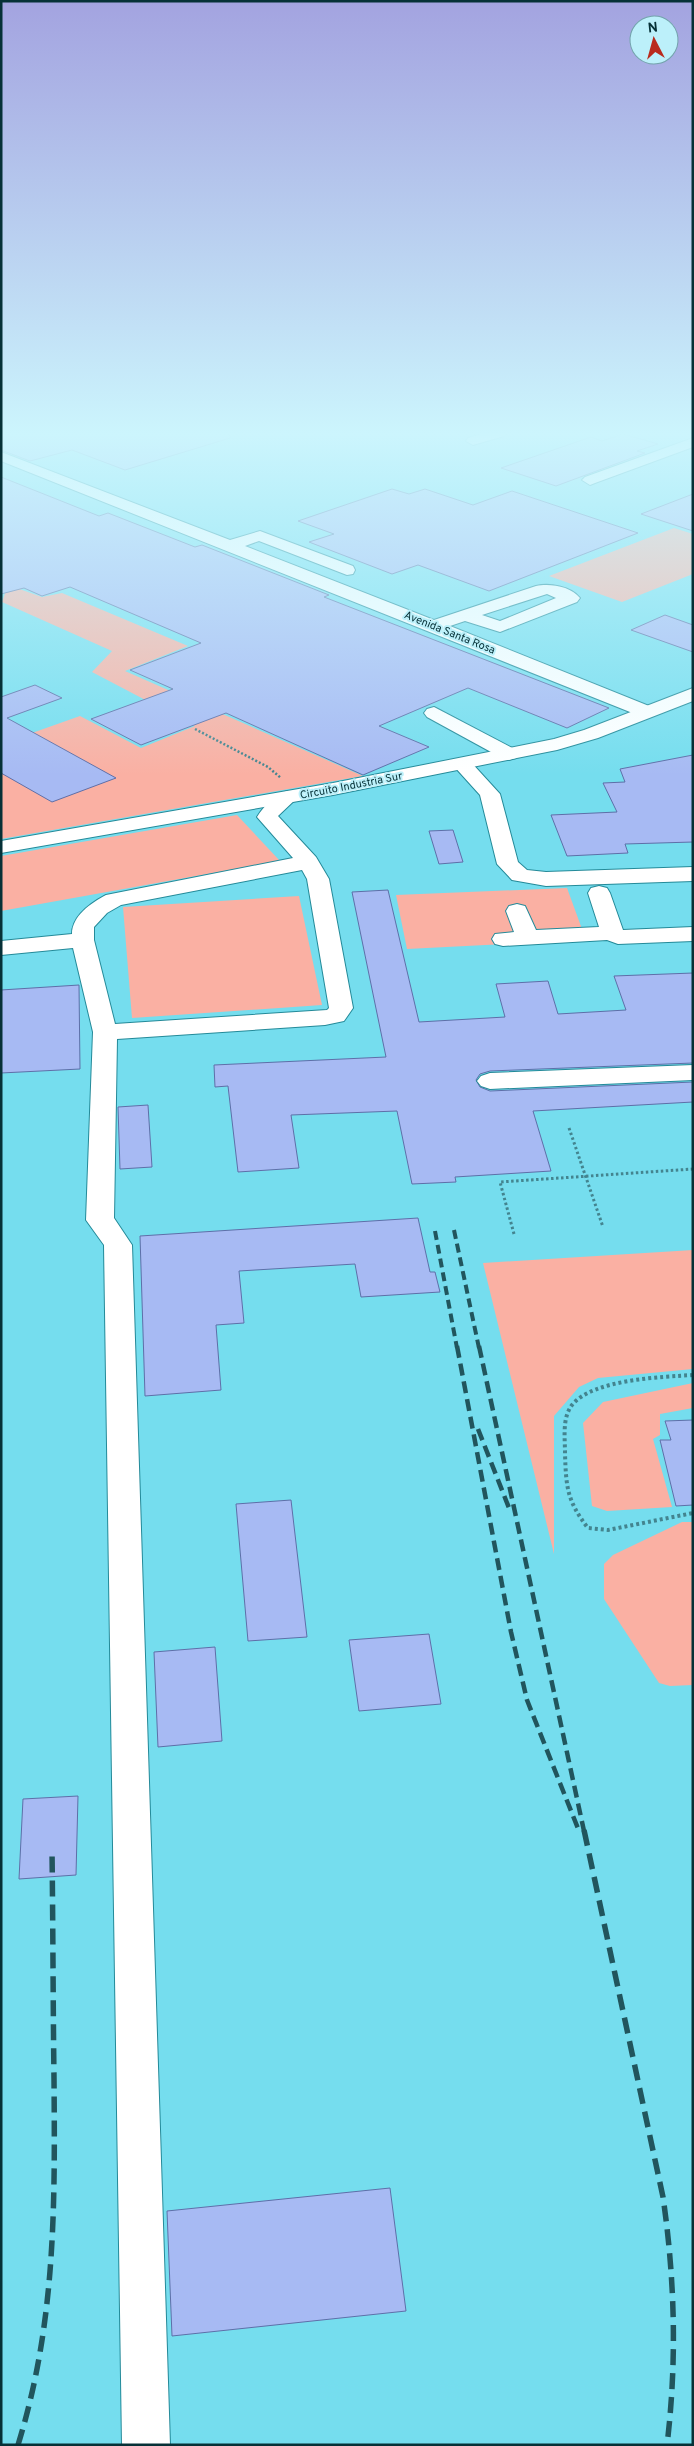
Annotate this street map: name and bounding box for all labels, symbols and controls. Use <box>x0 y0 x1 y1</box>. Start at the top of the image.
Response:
north arrow <box>629 15 679 65</box>
text: N <box>647 20 659 38</box>
street label: Avenida Santa Rosa <box>402 608 497 658</box>
street label: Circuito Industria Sur <box>299 769 404 803</box>

